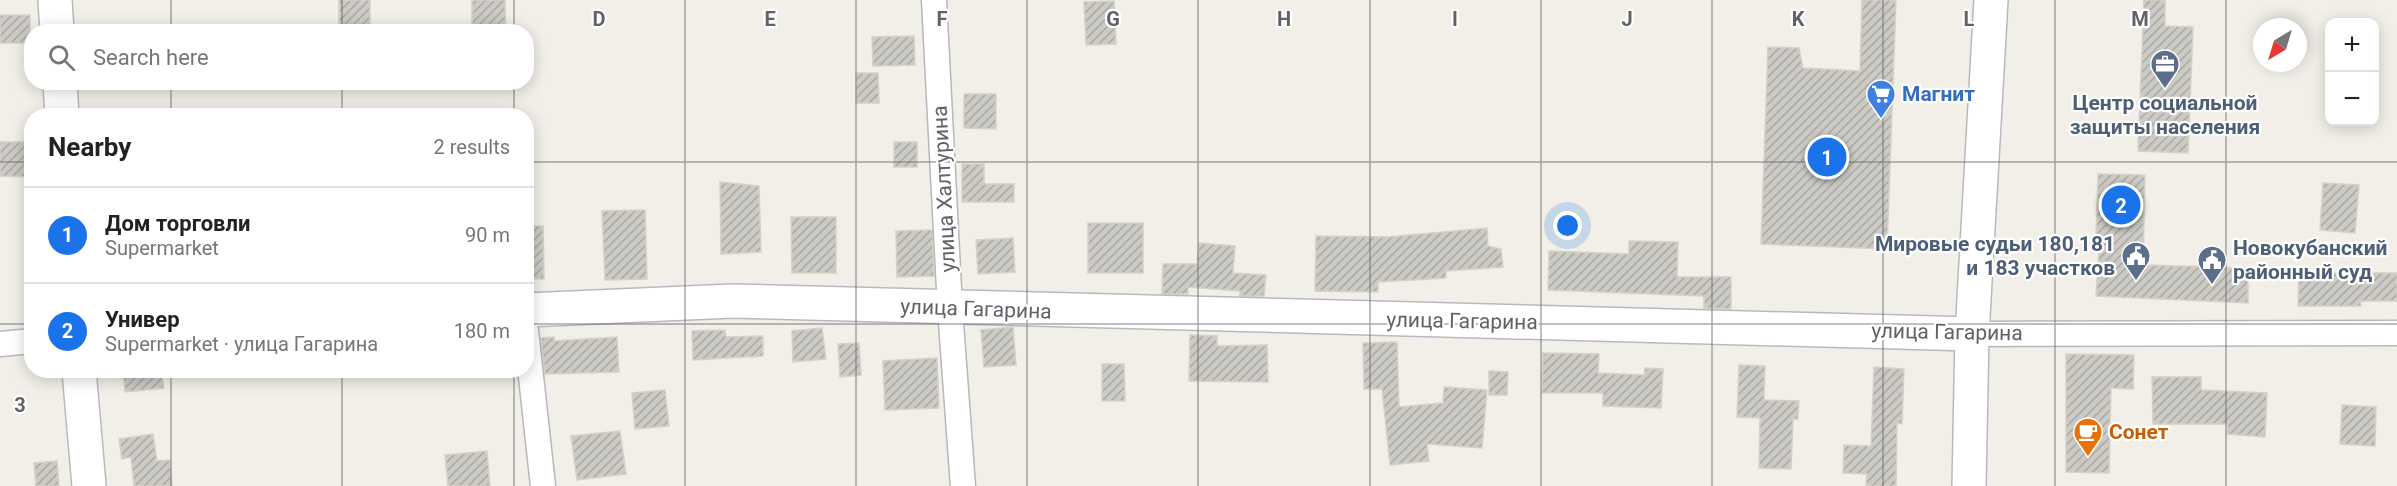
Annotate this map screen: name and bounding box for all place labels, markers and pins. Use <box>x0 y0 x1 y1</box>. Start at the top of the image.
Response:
office icon: Центр социальной защиты населения <box>2149 48 2181 90</box>
supermarket icon: Магнит <box>1865 78 1897 120</box>
place label: Магнит <box>1902 82 1975 106</box>
place label: Центр социальной защиты населения <box>2070 91 2260 139</box>
pin: 1 <box>1808 134 1846 180</box>
pin: 2 <box>2102 182 2140 228</box>
place label: Мировые судьи 180,181 и 183 участков <box>1875 232 2115 280</box>
place label: Новокубанский районный суд <box>2233 236 2387 284</box>
public building icon: Мировые судьи 180,181 и 183 участков <box>2120 240 2152 282</box>
public building icon: Новокубанский районный суд <box>2196 244 2228 286</box>
cafe icon: Сонет <box>2072 416 2104 458</box>
place label: Сонет <box>2109 420 2169 444</box>

